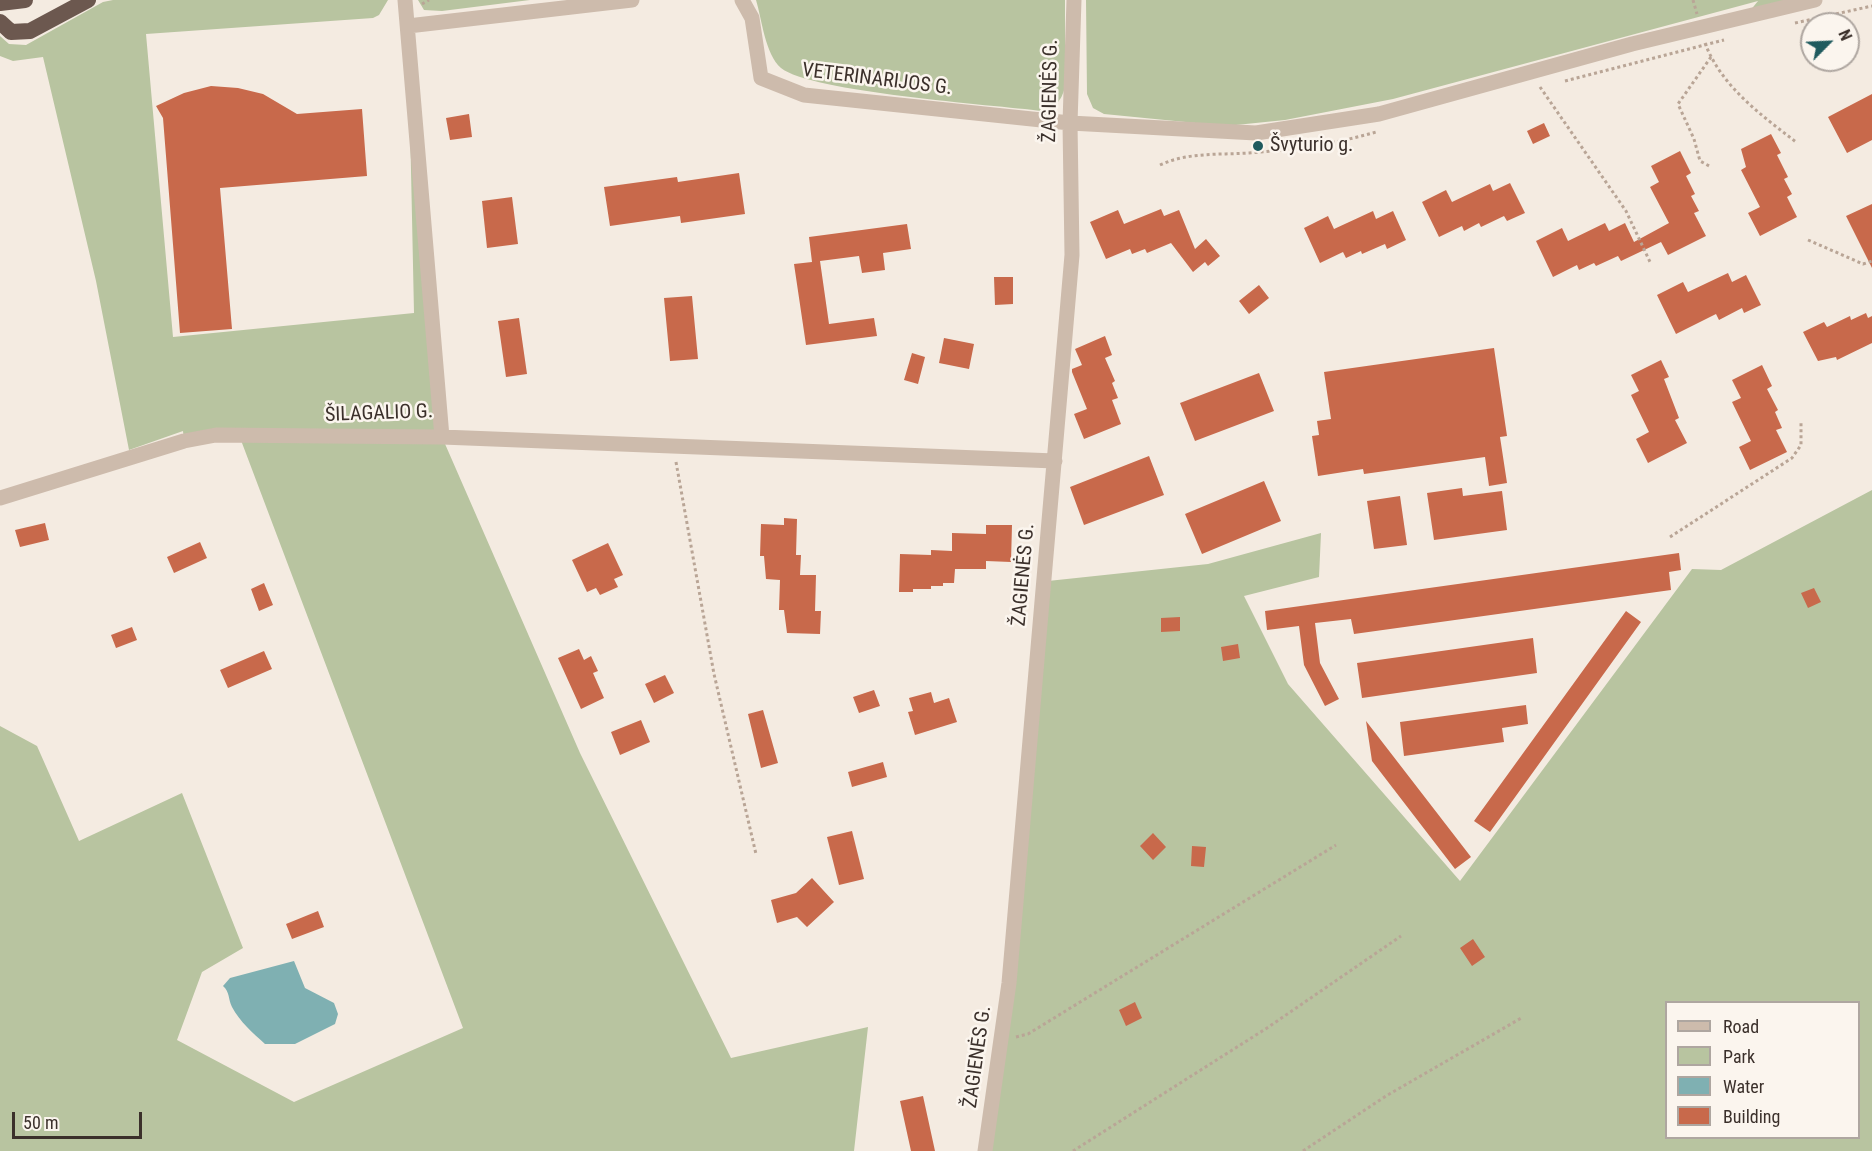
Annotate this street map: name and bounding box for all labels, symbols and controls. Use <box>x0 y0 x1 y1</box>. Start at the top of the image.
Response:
north arrow <box>1800 12 1860 72</box>
text: N <box>1834 27 1856 44</box>
street label: ŽAGIENĖS G. <box>1038 39 1064 143</box>
street label: VETERINARIJOS G. <box>801 59 953 101</box>
place label: Švyturio g. <box>1270 134 1353 158</box>
marker: Švyturio g. <box>1251 139 1265 153</box>
street label: ŠILAGALIO G. <box>325 400 433 428</box>
street label: ŽAGIENĖS G. <box>1008 523 1040 627</box>
legend <box>1665 1001 1860 1139</box>
street label: ŽAGIENĖS G. <box>959 1004 997 1110</box>
text: Road <box>1723 1016 1759 1037</box>
text: Park <box>1723 1046 1755 1067</box>
text: Water <box>1723 1076 1764 1097</box>
scale bar <box>15 1100 146 1138</box>
text: Building <box>1723 1106 1780 1127</box>
text: 50 m <box>23 1112 58 1133</box>

